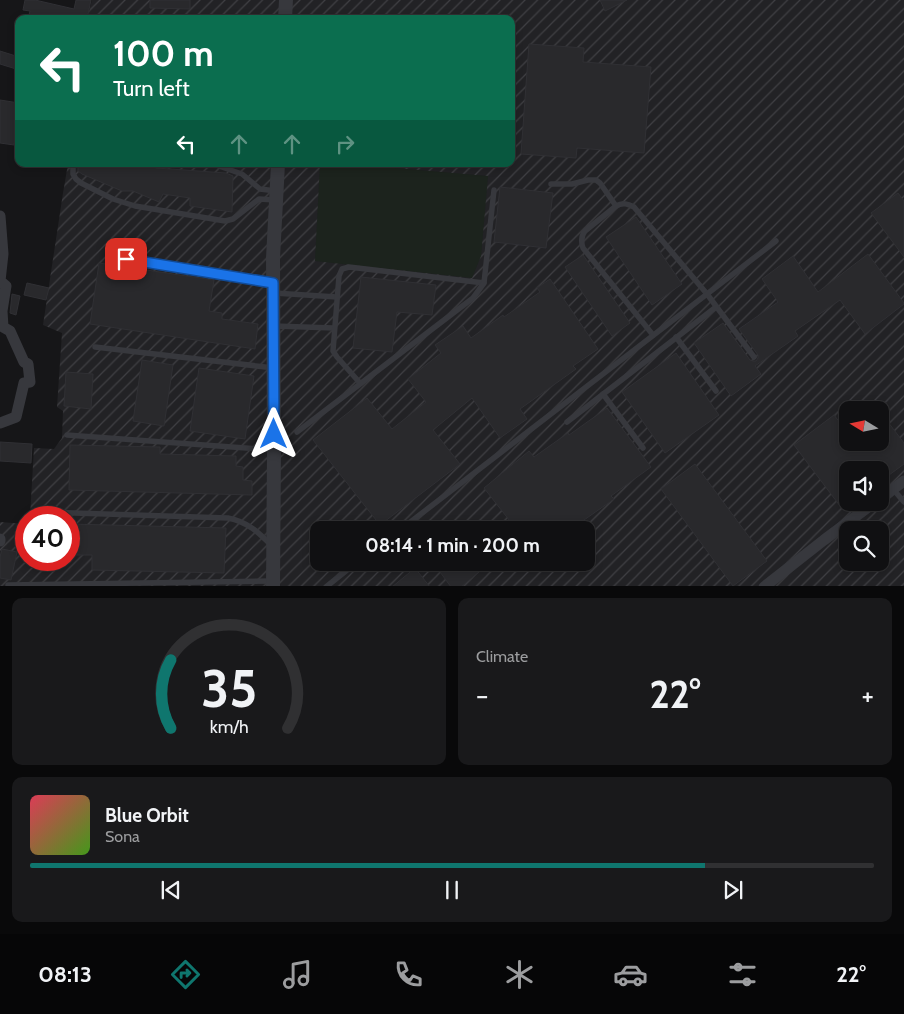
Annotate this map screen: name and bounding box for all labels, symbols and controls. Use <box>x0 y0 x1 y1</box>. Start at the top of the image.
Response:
text: 100 m <box>113 32 214 75</box>
icon: left <box>30 35 95 100</box>
text: Turn left <box>113 75 190 102</box>
icon: left <box>172 130 200 158</box>
icon: ahead <box>225 130 253 158</box>
icon: ahead <box>278 130 306 158</box>
icon: right <box>331 130 359 158</box>
pin <box>105 238 147 280</box>
icon: arrive <box>112 245 140 273</box>
north arrow <box>839 401 889 451</box>
map controls <box>839 401 889 571</box>
position arrow <box>247 407 299 459</box>
button: sound <box>839 461 889 511</box>
speed limit sign: 40 <box>15 506 80 571</box>
button: search <box>839 521 889 571</box>
text: 08:14 · 1 min · 200 m <box>365 534 540 557</box>
text: Climate <box>476 647 528 666</box>
text: 35 <box>201 657 257 720</box>
text: 22° <box>649 671 701 718</box>
text: − <box>476 678 488 712</box>
text: + <box>862 678 874 712</box>
text: km/h <box>209 716 249 737</box>
text: Blue Orbit <box>105 804 189 827</box>
text: Sona <box>105 827 140 846</box>
icon: previous <box>157 876 185 904</box>
icon: pause <box>438 876 466 904</box>
icon: next <box>719 876 747 904</box>
icon: directions <box>168 957 203 992</box>
icon: music <box>280 957 315 992</box>
icon: phone <box>391 957 426 992</box>
icon: climate <box>502 957 537 992</box>
icon: car <box>613 957 648 992</box>
icon: filters <box>725 957 760 992</box>
text: 08:13 <box>38 961 92 988</box>
text: 22° <box>836 961 866 988</box>

